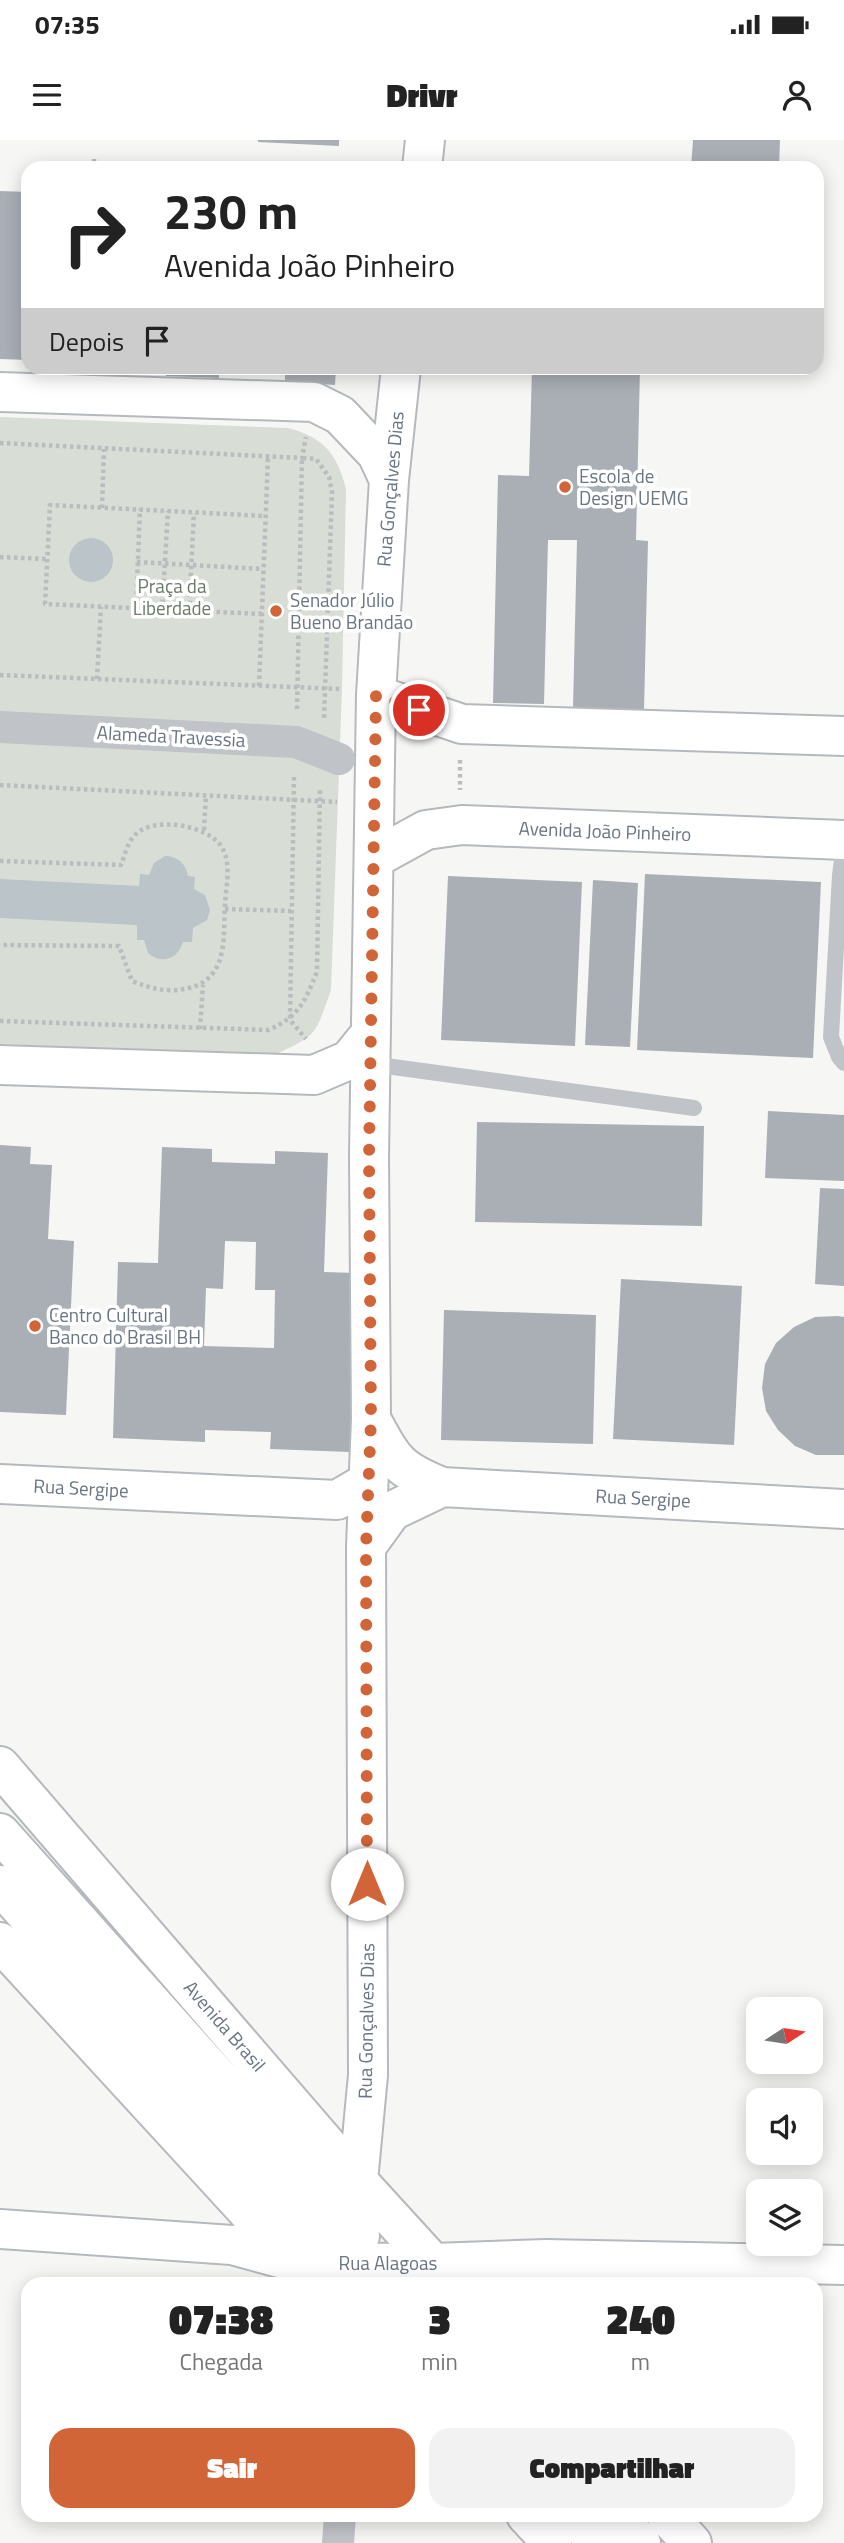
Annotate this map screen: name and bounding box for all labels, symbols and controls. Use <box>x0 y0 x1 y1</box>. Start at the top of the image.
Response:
text: 07:35 <box>35 5 100 44</box>
text: Drivr <box>387 71 457 119</box>
icon: menu <box>28 76 66 114</box>
icon: person <box>778 76 816 114</box>
text: 230 m <box>164 173 298 248</box>
icon: right <box>49 189 140 280</box>
text: Avenida João Pinheiro <box>164 241 455 289</box>
text: Depois <box>49 322 124 361</box>
icon: arrive <box>138 322 176 360</box>
street label: Rua Gonçalves Dias <box>368 410 411 568</box>
place label: Escola de Design UEMG <box>579 461 688 512</box>
marker: Escola de Design UEMG <box>557 479 573 495</box>
park label: Praça da Liberdade <box>133 571 211 622</box>
place label: Senador Júlio Bueno Brandão <box>290 585 413 636</box>
marker: Senador Júlio Bueno Brandão <box>268 603 284 619</box>
pin <box>389 680 449 740</box>
icon: arrive <box>400 691 438 729</box>
street label: Alameda Travessia <box>96 717 247 754</box>
street label: Avenida João Pinheiro <box>518 813 692 848</box>
place label: Centro Cultural Banco do Brasil BH <box>49 1300 201 1351</box>
marker: Centro Cultural Banco do Brasil BH <box>27 1318 43 1334</box>
street label: Rua Sergipe <box>33 1471 129 1504</box>
street label: Rua Sergipe <box>595 1481 691 1514</box>
position arrow <box>330 1847 404 1921</box>
street label: Rua Gonçalves Dias <box>350 1943 381 2099</box>
street label: Avenida Brasil <box>177 1974 273 2078</box>
north arrow <box>746 1997 822 2074</box>
map controls <box>746 1997 823 2256</box>
button: sound <box>746 2088 823 2165</box>
button: layers <box>746 2179 823 2256</box>
street label: Rua Alagoas <box>339 2248 438 2277</box>
text: 07:38 <box>169 2286 273 2350</box>
text: 3 <box>428 2286 451 2350</box>
text: 240 <box>606 2286 675 2350</box>
text: Chegada <box>179 2344 263 2379</box>
text: min <box>421 2344 458 2379</box>
text: m <box>631 2344 650 2379</box>
button: Sair <box>49 2428 415 2508</box>
button: Compartilhar <box>429 2428 795 2508</box>

